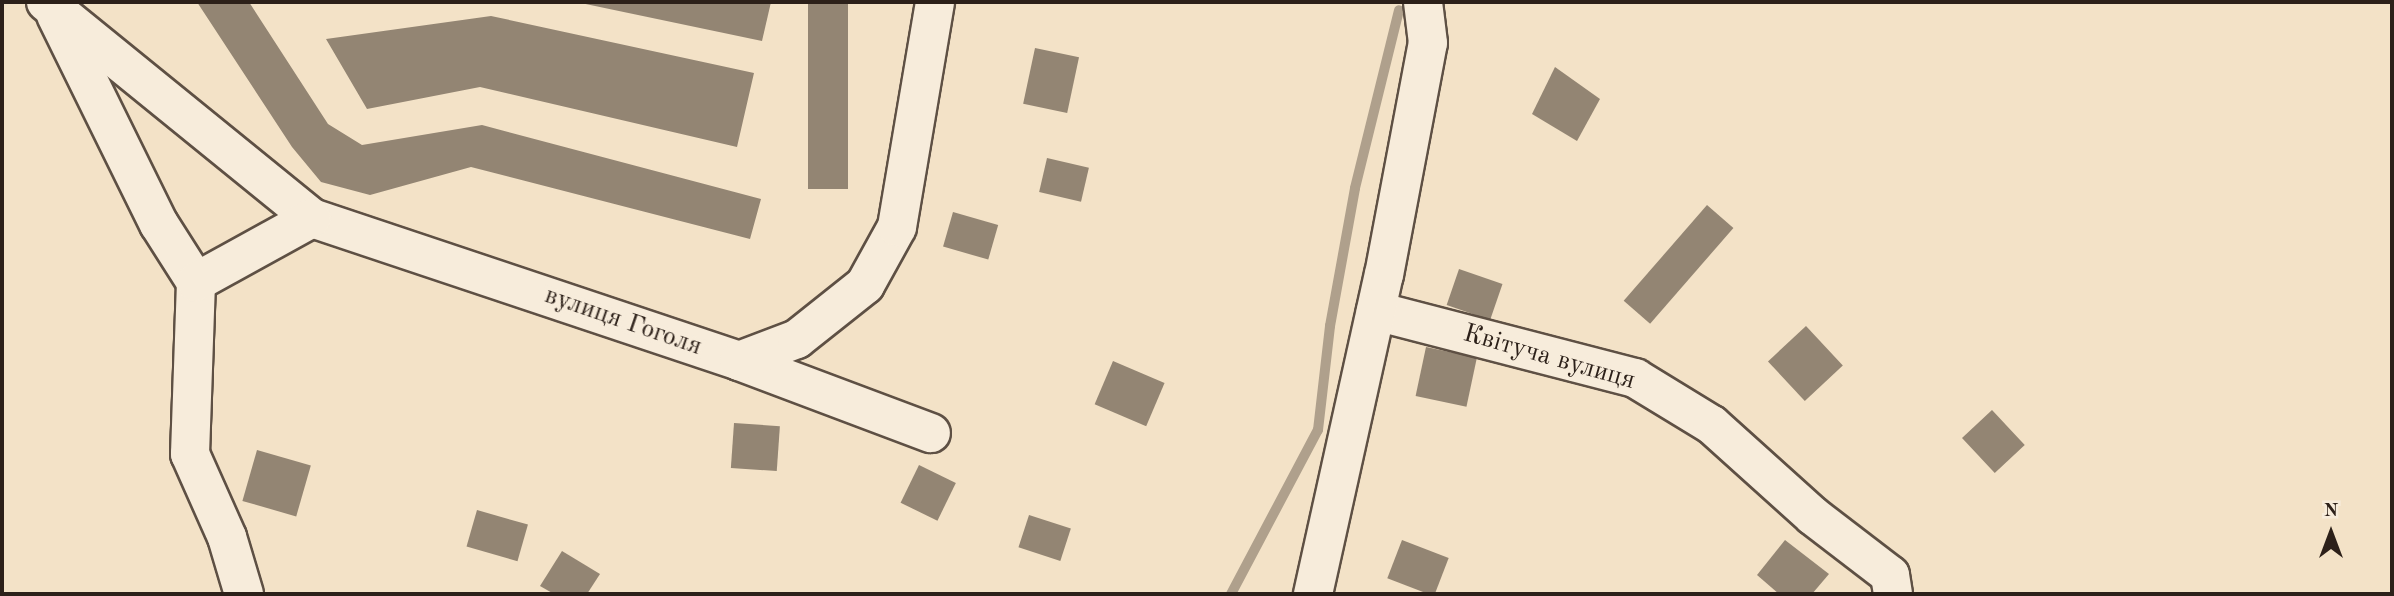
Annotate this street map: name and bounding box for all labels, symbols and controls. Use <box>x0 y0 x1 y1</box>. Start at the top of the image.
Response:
street label: вулиця Гоголя <box>540 280 706 364</box>
street label: Квітуча вулиця <box>1459 319 1639 397</box>
north arrow <box>2296 498 2366 568</box>
text: N <box>2324 502 2338 521</box>

